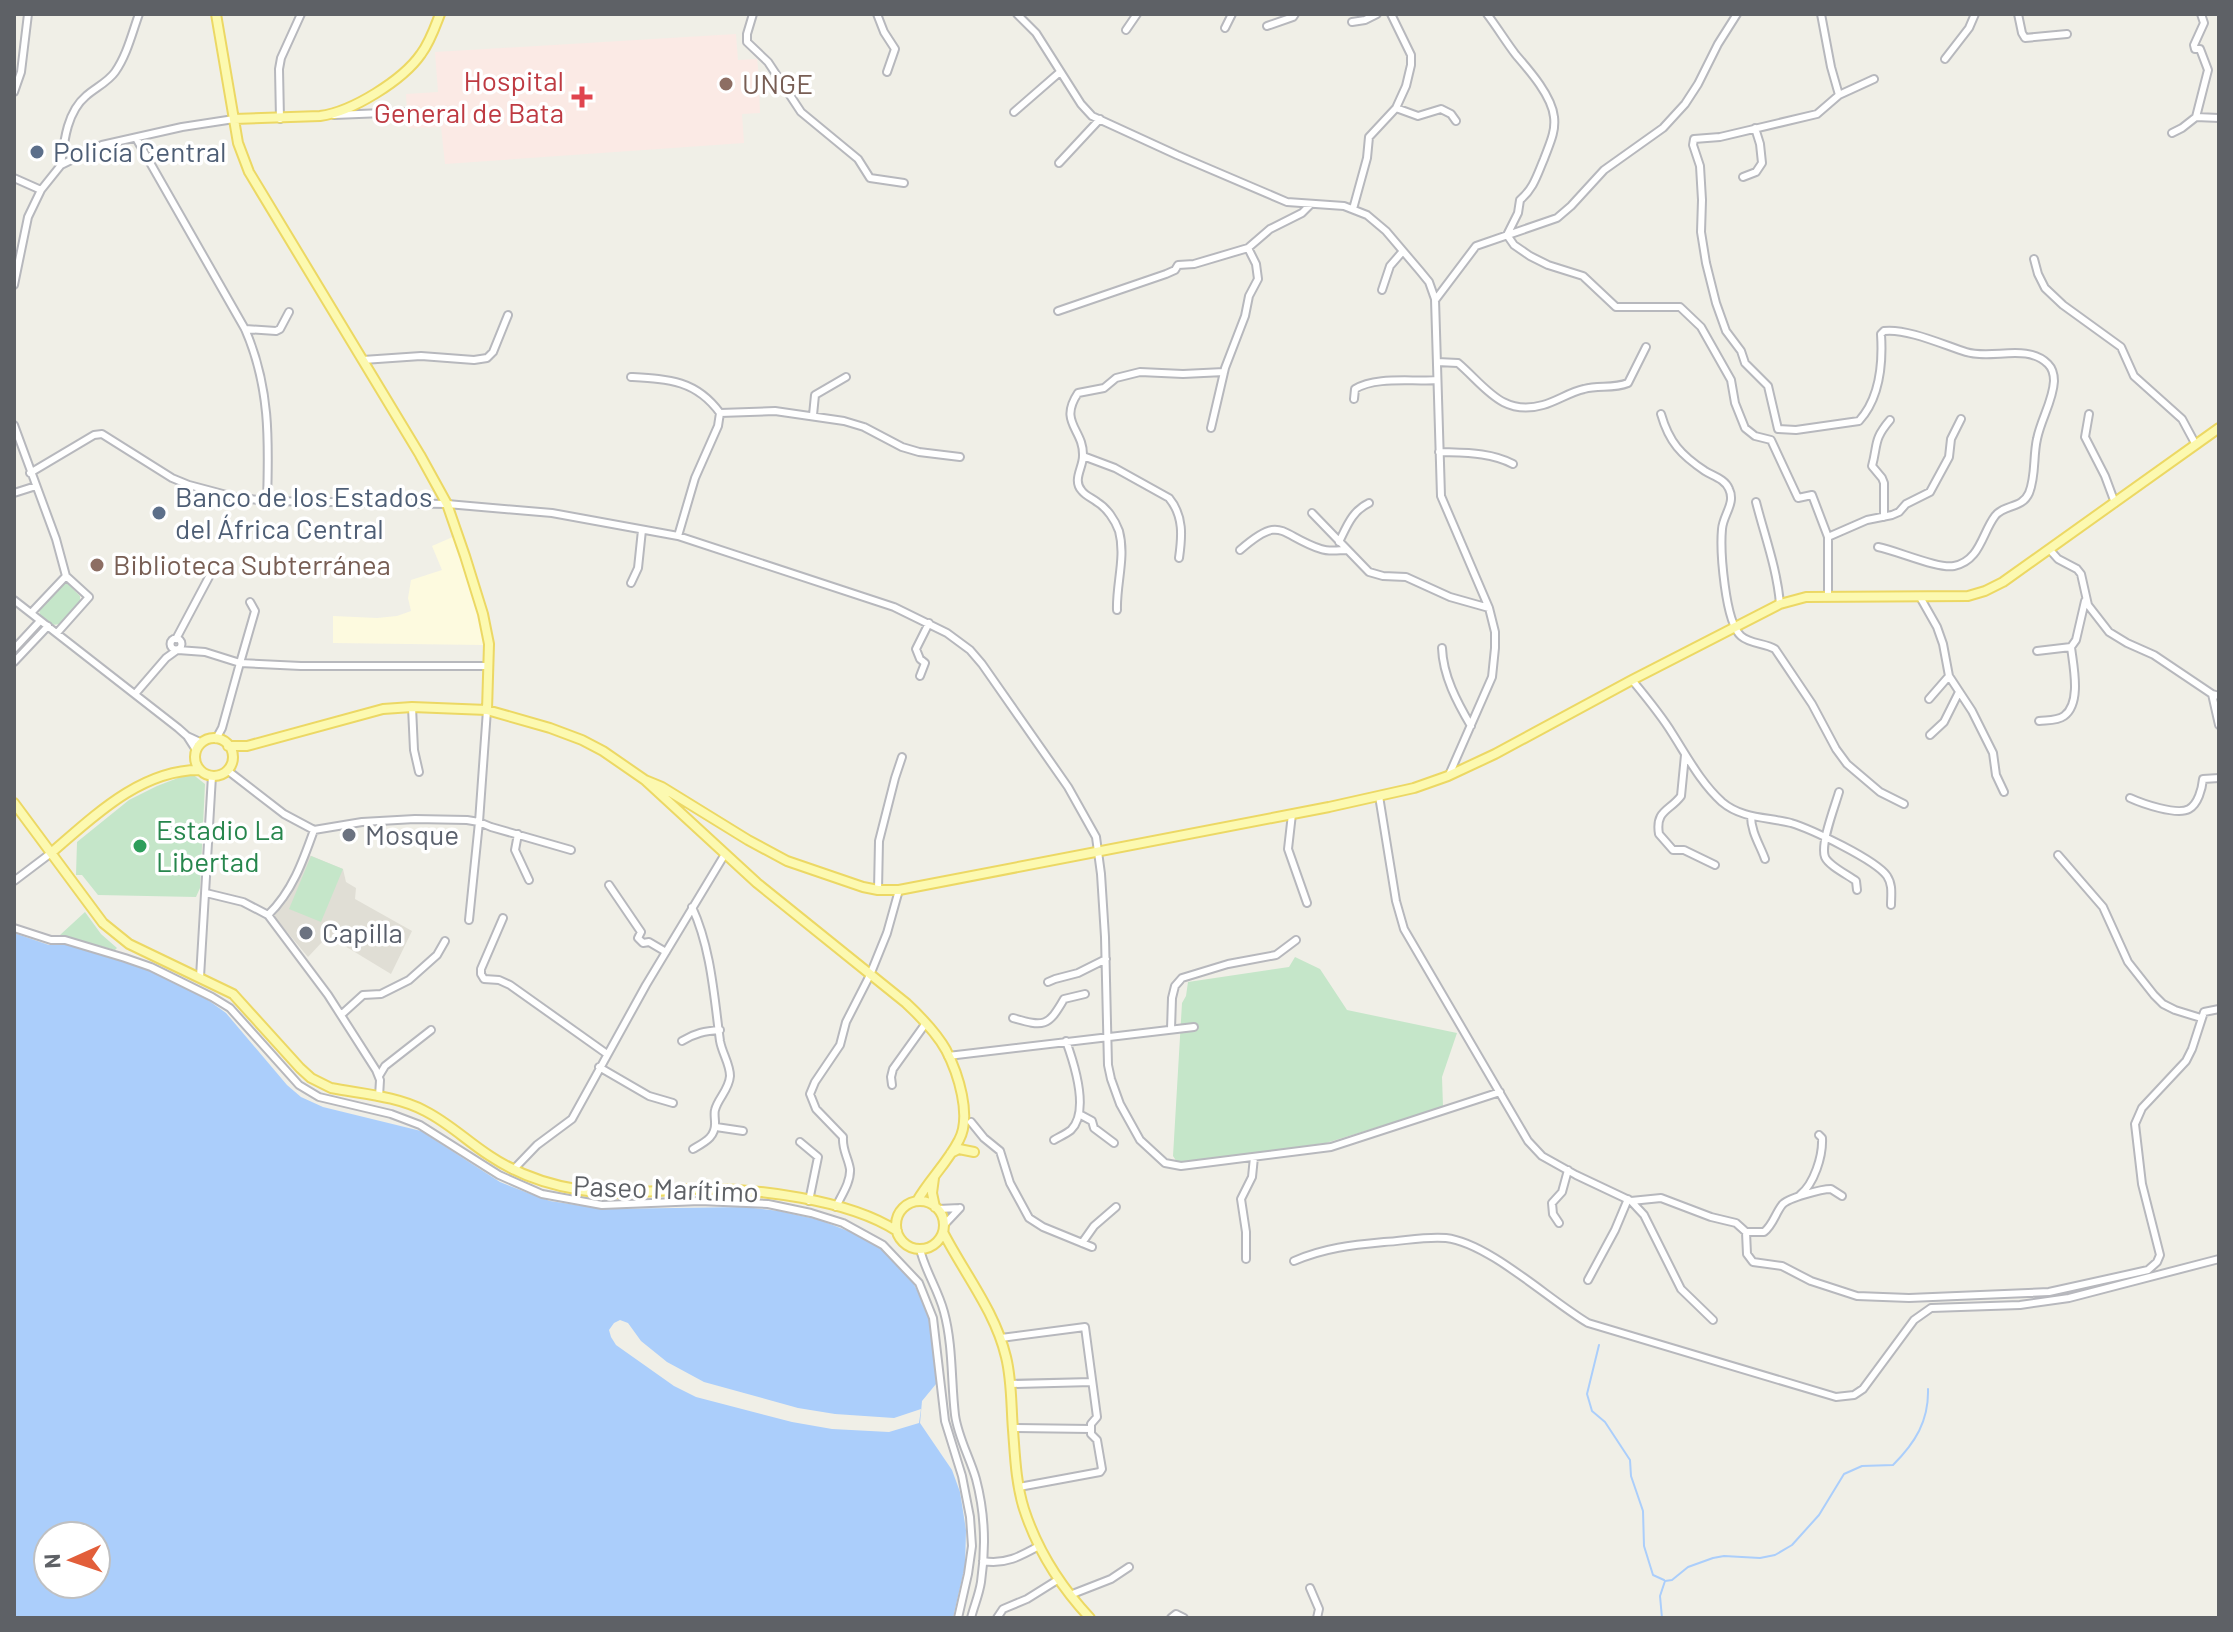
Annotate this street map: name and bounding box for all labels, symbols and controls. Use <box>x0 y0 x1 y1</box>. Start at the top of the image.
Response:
place label: Hospital General de Bata <box>374 63 564 129</box>
place label: UNGE <box>742 66 813 100</box>
marker: UNGE <box>717 75 735 93</box>
marker: Hospital General de Bata <box>571 86 593 108</box>
place label: Policía Central <box>53 134 226 168</box>
marker: Policía Central <box>28 143 46 161</box>
place label: Banco de los Estados del África Central <box>175 479 432 545</box>
marker: Banco de los Estados del África Central <box>150 504 168 522</box>
place label: Biblioteca Subterránea <box>113 547 391 581</box>
marker: Biblioteca Subterránea <box>88 556 106 574</box>
place label: Estadio La Libertad <box>156 812 284 878</box>
place label: Mosque <box>365 817 459 851</box>
marker: Mosque <box>340 826 358 844</box>
marker: Estadio La Libertad <box>131 837 149 855</box>
place label: Capilla <box>322 915 403 949</box>
marker: Capilla <box>297 924 315 942</box>
street label: Paseo Marítimo <box>572 1168 760 1208</box>
north arrow <box>32 1520 112 1600</box>
text: N <box>38 1553 64 1569</box>

